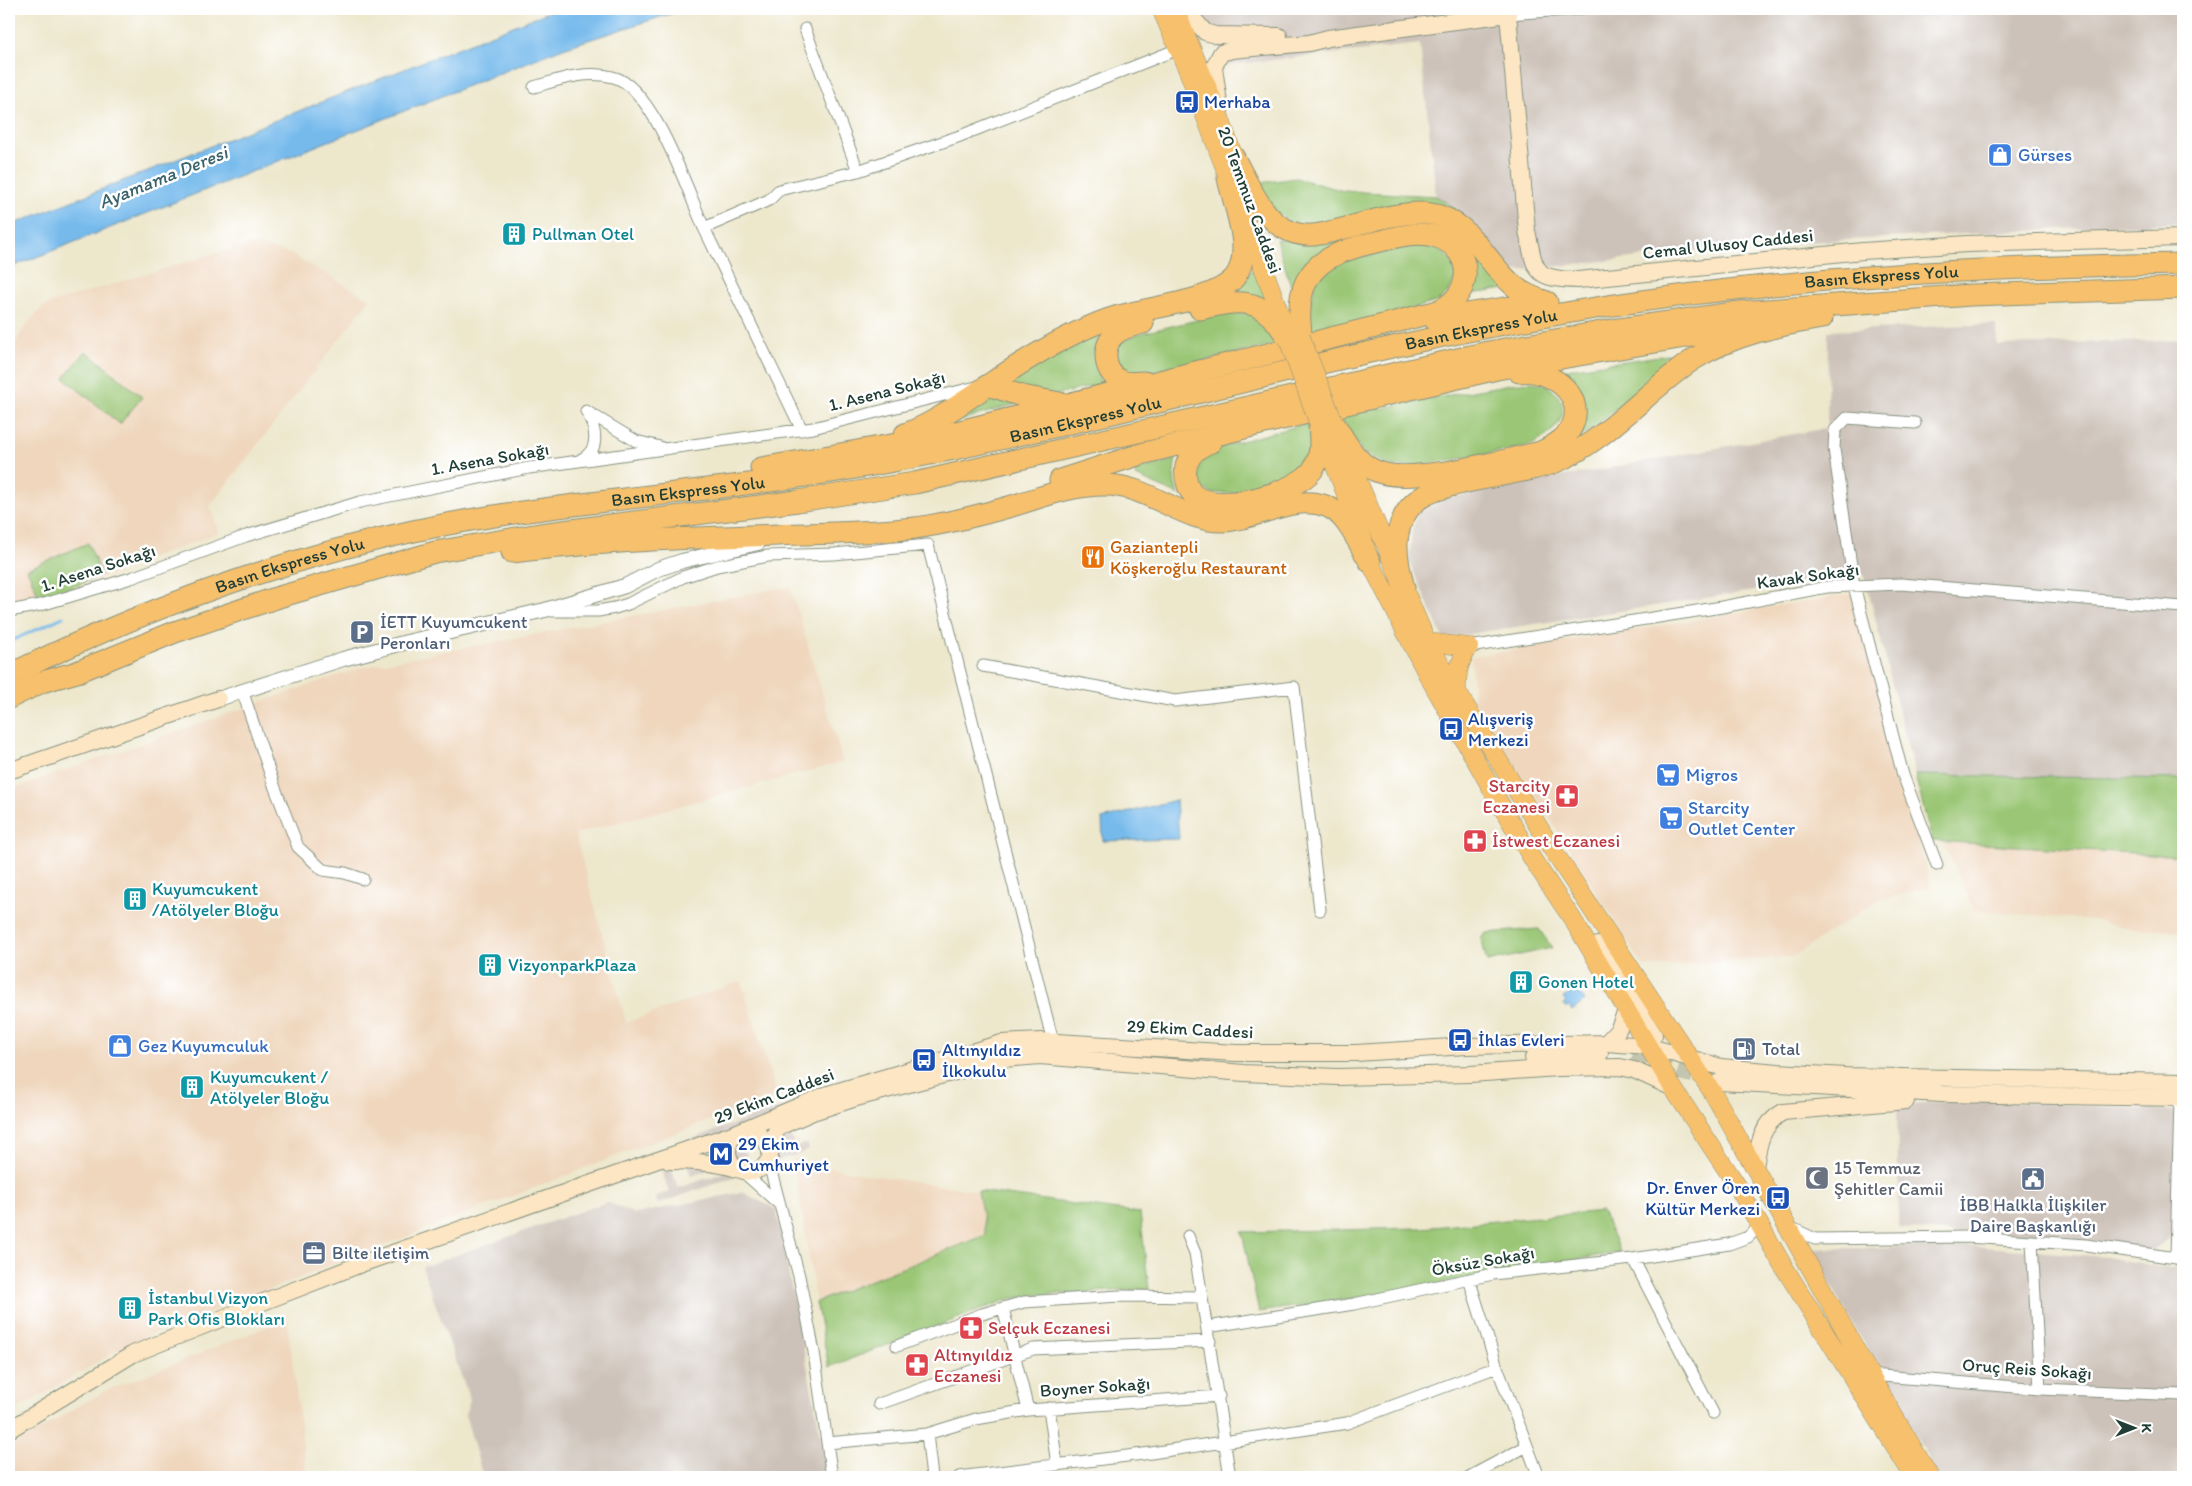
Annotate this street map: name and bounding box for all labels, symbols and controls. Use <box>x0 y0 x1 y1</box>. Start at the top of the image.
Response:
bus stop icon: Merhaba <box>1174 89 1200 115</box>
place label: Merhaba <box>1204 91 1271 113</box>
street label: 20 Temmuz Caddesi <box>1213 123 1287 277</box>
water label: Ayamama Deresi <box>95 140 233 213</box>
shop icon: Gürses <box>1987 142 2013 168</box>
place label: Gürses <box>2018 144 2072 166</box>
building icon: Pullman Otel <box>501 221 527 247</box>
place label: Pullman Otel <box>532 223 634 245</box>
street label: Cemal Ulusoy Caddesi <box>1642 224 1814 264</box>
street label: Basın Ekspress Yolu <box>1803 260 1959 293</box>
street label: Basın Ekspress Yolu <box>1403 304 1559 355</box>
street label: 1. Asena Sokağı <box>826 366 948 416</box>
street label: Basın Ekspress Yolu <box>1008 391 1163 448</box>
street label: 1. Asena Sokağı <box>429 438 551 480</box>
street label: Basın Ekspress Yolu <box>610 471 766 511</box>
street label: Basın Ekspress Yolu <box>212 532 367 598</box>
place label: Gaziantepli Köşkeroğlu Restaurant <box>1110 536 1287 579</box>
street label: 1. Asena Sokağı <box>38 539 158 597</box>
restaurant icon: Gaziantepli Köşkeroğlu Restaurant <box>1080 544 1106 570</box>
street label: Kavak Sokağı <box>1755 558 1861 594</box>
place label: İETT Kuyumcukent Peronları <box>380 611 528 654</box>
parking icon: İETT Kuyumcukent Peronları <box>349 619 375 645</box>
place label: Alışveriş Merkezi <box>1468 708 1534 751</box>
bus stop icon: Alışveriş Merkezi <box>1438 716 1464 742</box>
supermarket icon: Migros <box>1655 762 1681 788</box>
place label: Migros <box>1686 764 1738 786</box>
place label: Starcity Eczanesi <box>1483 775 1551 818</box>
pharmacy icon: Starcity Eczanesi <box>1554 783 1580 809</box>
place label: Starcity Outlet Center <box>1688 797 1796 840</box>
supermarket icon: Starcity Outlet Center <box>1658 805 1684 831</box>
pharmacy icon: İstwest Eczanesi <box>1462 828 1488 854</box>
place label: İstwest Eczanesi <box>1492 830 1620 852</box>
place label: Kuyumcukent /Atölyeler Bloğu <box>152 878 279 921</box>
building icon: Kuyumcukent /Atölyeler Bloğu <box>122 886 148 912</box>
building icon: VizyonparkPlaza <box>477 952 503 978</box>
place label: VizyonparkPlaza <box>508 954 636 976</box>
building icon: Gonen Hotel <box>1508 969 1534 995</box>
place label: Gonen Hotel <box>1538 971 1634 993</box>
street label: 29 Ekim Caddesi <box>1126 1015 1254 1043</box>
bus stop icon: İhlas Evleri <box>1447 1027 1473 1053</box>
place label: İhlas Evleri <box>1478 1029 1564 1051</box>
shop icon: Gez Kuyumculuk <box>107 1033 133 1059</box>
place label: Gez Kuyumculuk <box>138 1035 269 1057</box>
fuel station icon: Total <box>1731 1036 1757 1062</box>
place label: Total <box>1762 1038 1800 1060</box>
place label: Altınyıldız İlkokulu <box>942 1039 1022 1082</box>
bus stop icon: Altınyıldız İlkokulu <box>911 1047 937 1073</box>
street label: 29 Ekim Caddesi <box>711 1063 837 1129</box>
place label: Kuyumcukent / Atölyeler Bloğu <box>210 1066 329 1109</box>
building icon: Kuyumcukent / Atölyeler Bloğu <box>179 1074 205 1100</box>
place label: 29 Ekim Cumhuriyet <box>738 1133 829 1176</box>
metro station icon: 29 Ekim Cumhuriyet <box>708 1141 734 1167</box>
place label: 15 Temmuz Şehitler Camii <box>1834 1157 1943 1200</box>
mosque icon: 15 Temmuz Şehitler Camii <box>1804 1165 1830 1191</box>
public building icon: İBB Halkla İlişkiler Daire Başkanlığı <box>2020 1166 2046 1192</box>
place label: Dr. Enver Ören Kültür Merkezi <box>1645 1177 1760 1220</box>
bus stop icon: Dr. Enver Ören Kültür Merkezi <box>1765 1185 1791 1211</box>
place label: İBB Halkla İlişkiler Daire Başkanlığı <box>1960 1194 2107 1237</box>
office icon: Bilte iletişim <box>301 1240 327 1266</box>
street label: Öksüz Sokağı <box>1430 1241 1536 1281</box>
place label: Bilte iletişim <box>332 1242 430 1264</box>
place label: İstanbul Vizyon Park Ofis Blokları <box>148 1287 285 1330</box>
building icon: İstanbul Vizyon Park Ofis Blokları <box>117 1295 143 1321</box>
pharmacy icon: Selçuk Eczanesi <box>958 1315 984 1341</box>
place label: Selçuk Eczanesi <box>988 1317 1110 1339</box>
place label: Altınyıldız Eczanesi <box>934 1344 1014 1387</box>
pharmacy icon: Altınyıldız Eczanesi <box>904 1352 930 1378</box>
street label: Oruç Reis Sokağı <box>1961 1353 2093 1385</box>
street label: Boyner Sokağı <box>1039 1372 1151 1402</box>
north arrow <box>2110 1404 2160 1454</box>
text: K <box>2138 1424 2155 1434</box>

